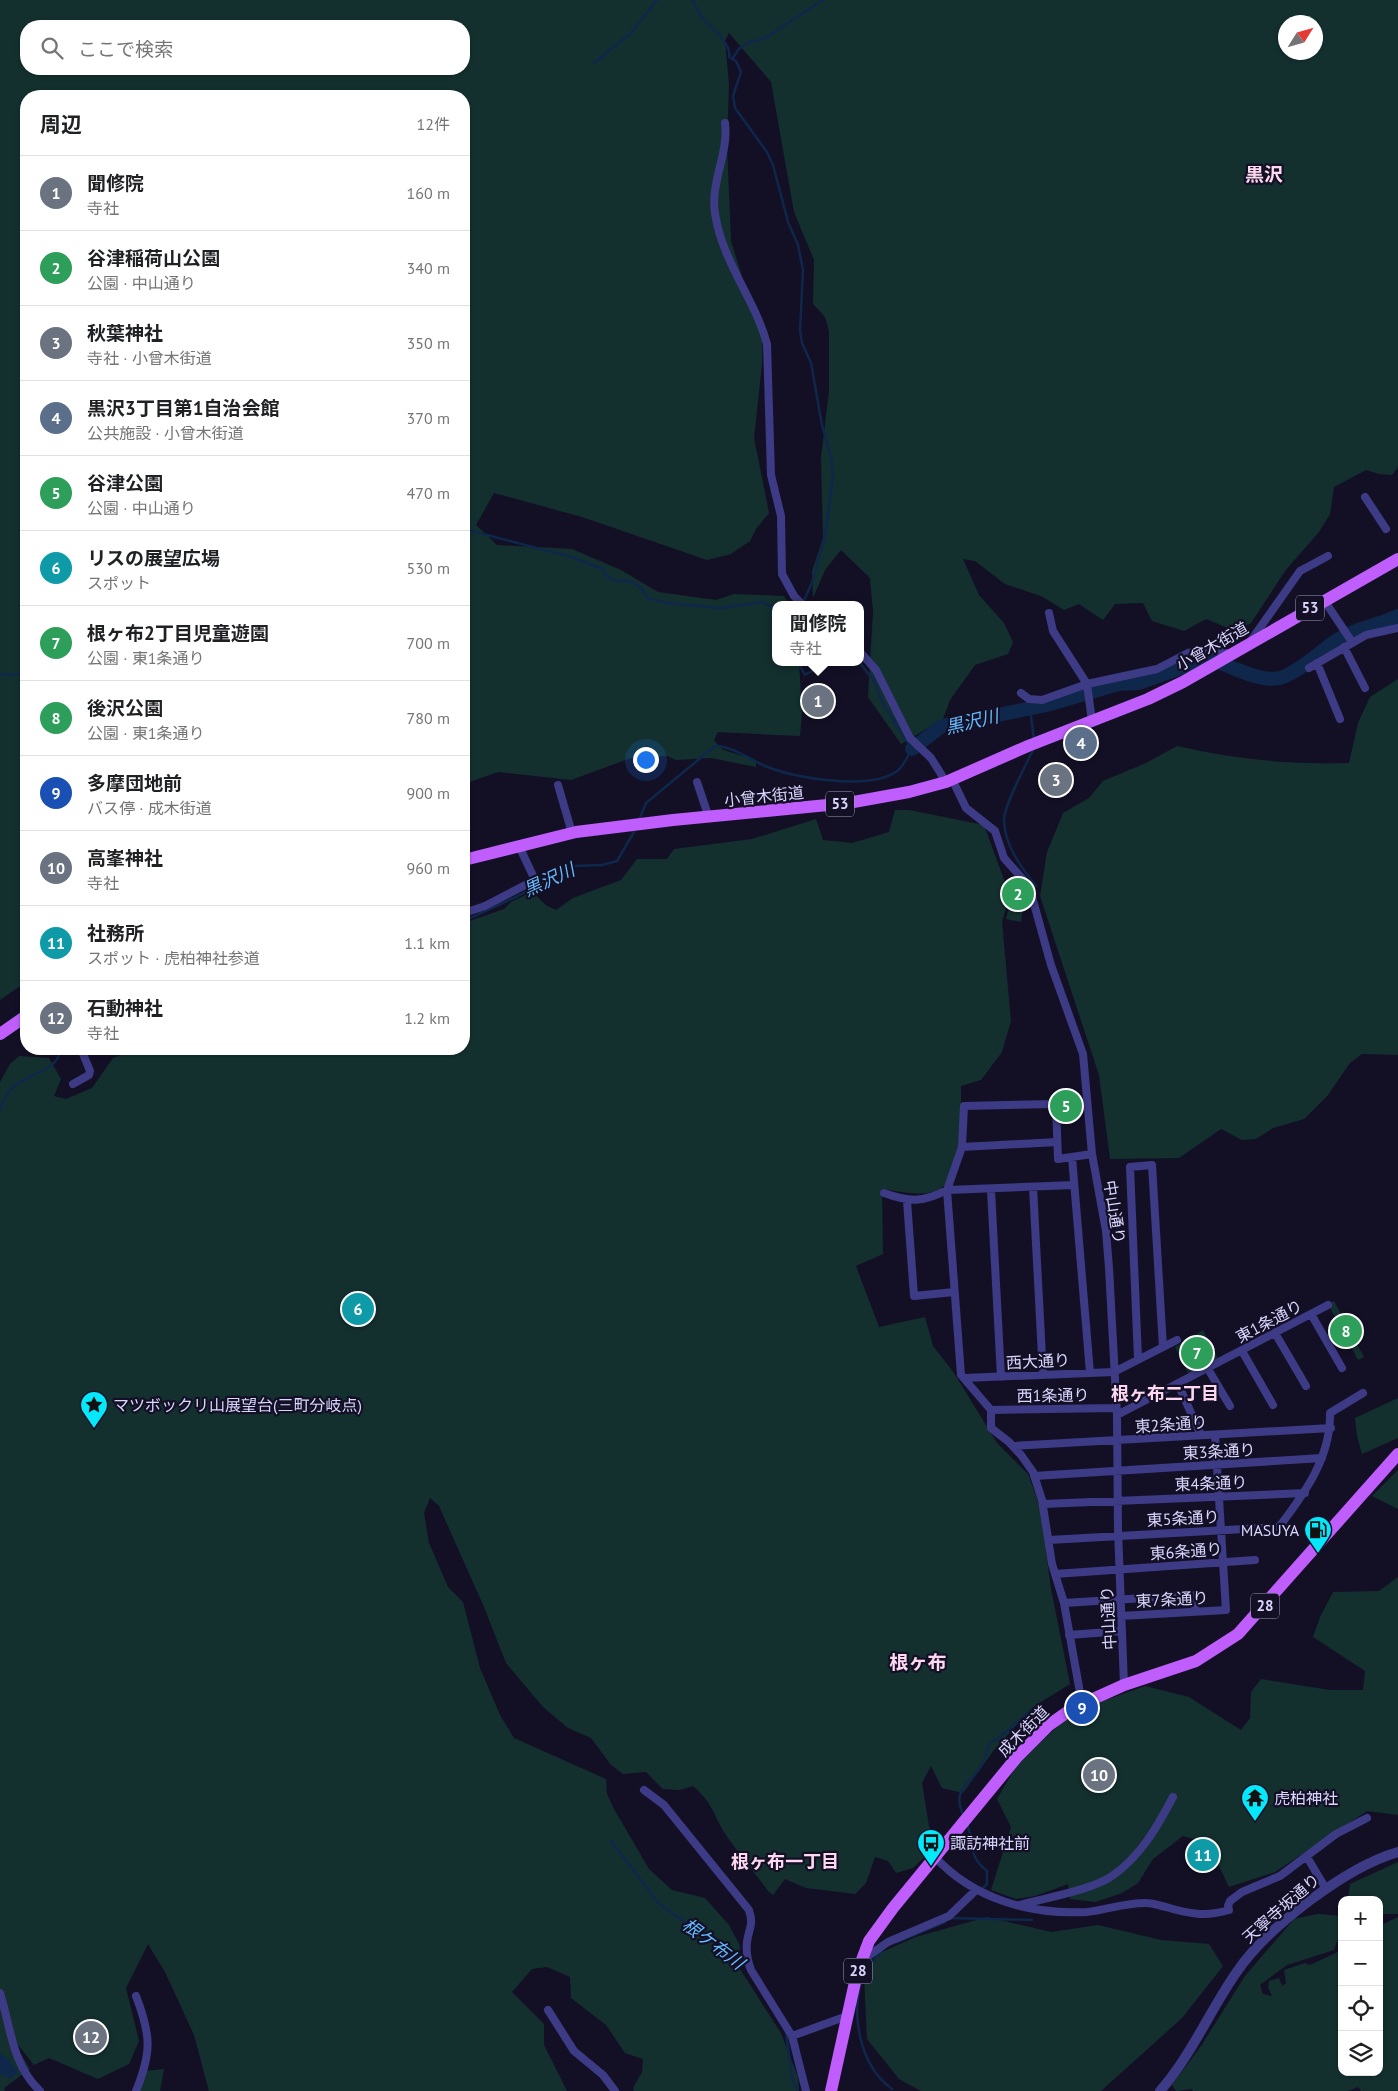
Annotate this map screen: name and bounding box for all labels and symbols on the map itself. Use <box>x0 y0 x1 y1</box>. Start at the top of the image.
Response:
north arrow <box>1278 15 1323 60</box>
district label: 黒沢 <box>1245 162 1283 186</box>
road number: 53 <box>1296 596 1324 620</box>
street label: 小曾木街道 <box>1172 617 1252 675</box>
pin: 1 <box>802 682 834 720</box>
water label: 黒沢川 <box>943 704 1003 739</box>
pin: 4 <box>1065 724 1097 762</box>
your location <box>633 747 659 773</box>
pin: 3 <box>1040 761 1072 799</box>
street label: 小曾木街道 <box>723 782 805 810</box>
road number: 53 <box>826 792 854 816</box>
water label: 黒沢川 <box>519 857 580 901</box>
pin: 2 <box>1002 875 1034 913</box>
pin: 5 <box>1050 1087 1082 1125</box>
street label: 中山通り <box>1100 1179 1130 1245</box>
pin: 6 <box>342 1290 374 1328</box>
street label: 東1条通り <box>1232 1295 1306 1347</box>
pin: 8 <box>1330 1312 1362 1350</box>
pin: 7 <box>1181 1334 1213 1372</box>
street label: 西大通り <box>1006 1349 1070 1373</box>
district label: 根ヶ布二丁目 <box>1111 1382 1219 1405</box>
street label: 西1条通り <box>1016 1384 1090 1406</box>
place icon: マツボックリ山展望台(三町分岐点) <box>79 1390 109 1429</box>
place label: マツボックリ山展望台(三町分岐点) <box>113 1395 362 1415</box>
street label: 東2条通り <box>1134 1411 1208 1437</box>
street label: 東3条通り <box>1182 1439 1256 1463</box>
street label: 東4条通り <box>1174 1472 1248 1494</box>
street label: 東5条通り <box>1146 1506 1220 1530</box>
fuel station icon: MASUYA <box>1303 1515 1333 1554</box>
place label: MASUYA <box>1241 1520 1300 1540</box>
street label: 東6条通り <box>1149 1538 1223 1564</box>
street label: 中山通り <box>1096 1586 1120 1650</box>
street label: 東7条通り <box>1135 1587 1209 1611</box>
road number: 28 <box>1251 1594 1279 1618</box>
district label: 根ヶ布 <box>889 1650 947 1674</box>
pin: 9 <box>1066 1689 1098 1727</box>
street label: 成木街道 <box>993 1701 1053 1761</box>
pin: 10 <box>1083 1756 1115 1794</box>
temple icon: 虎柏神社 <box>1240 1783 1270 1822</box>
place label: 虎柏神社 <box>1274 1788 1338 1808</box>
bus stop icon: 諏訪神社前 <box>916 1828 946 1867</box>
place label: 諏訪神社前 <box>950 1833 1030 1853</box>
pin: 11 <box>1187 1836 1219 1874</box>
district label: 根ヶ布一丁目 <box>731 1850 839 1873</box>
street label: 天寧寺坂通り <box>1238 1869 1324 1947</box>
water label: 根ケ布川 <box>678 1913 751 1976</box>
road number: 28 <box>844 1958 872 1984</box>
pin: 12 <box>75 2018 107 2056</box>

